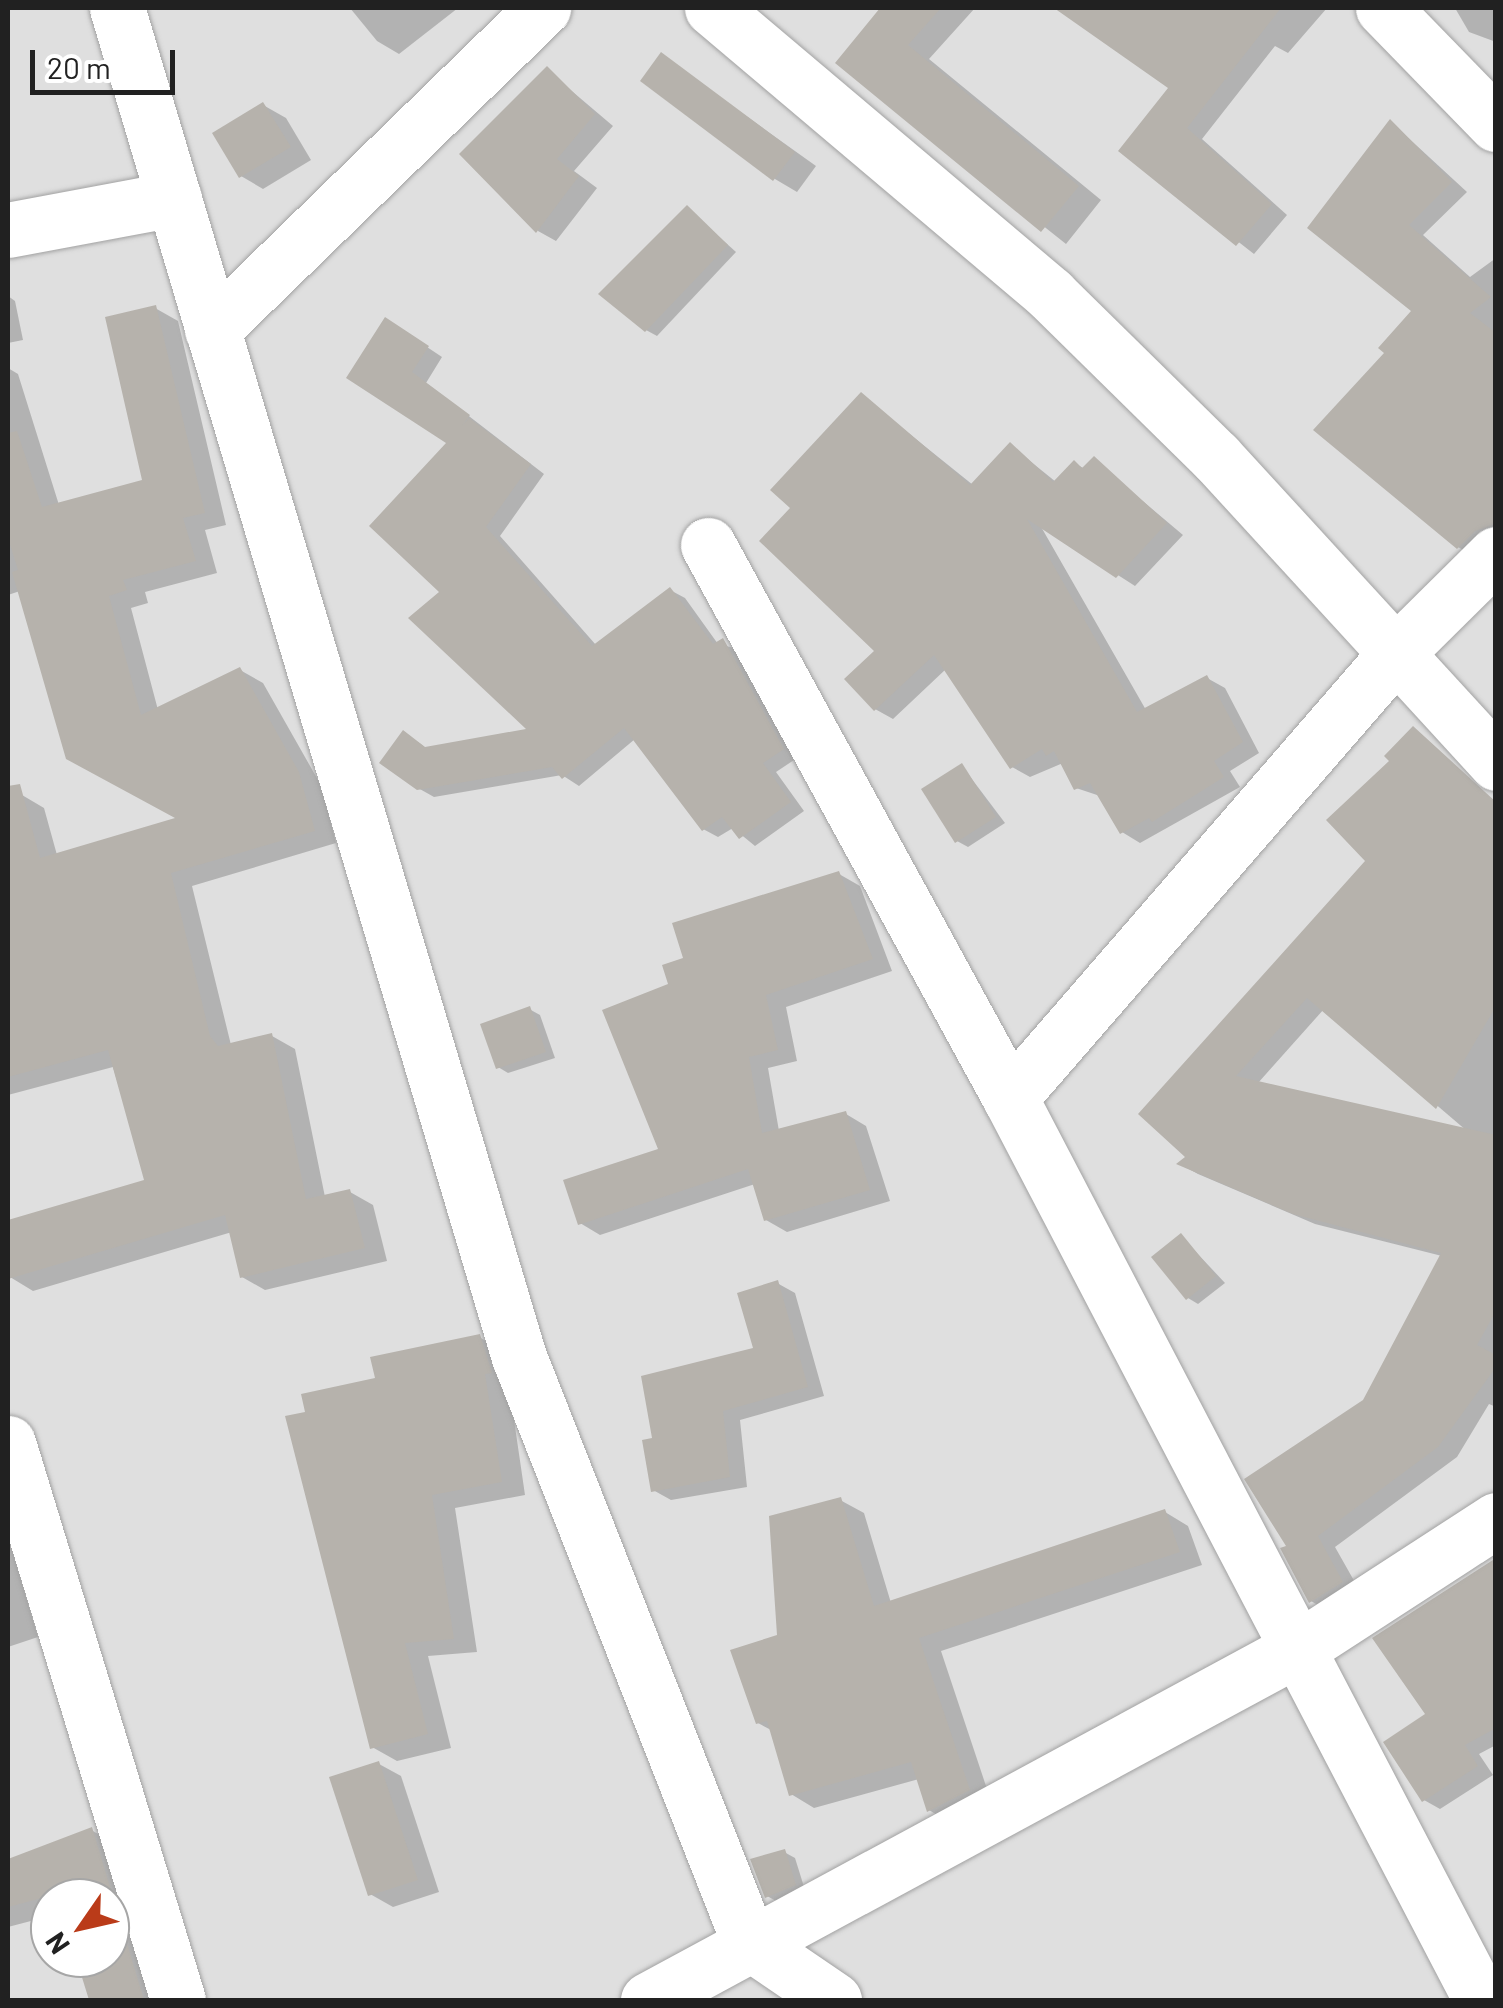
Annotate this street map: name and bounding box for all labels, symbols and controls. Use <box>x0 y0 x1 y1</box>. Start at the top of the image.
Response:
scale bar <box>35 30 180 92</box>
text: 20 m <box>47 49 111 85</box>
north arrow <box>30 1878 130 1978</box>
text: N <box>37 1926 76 1961</box>

